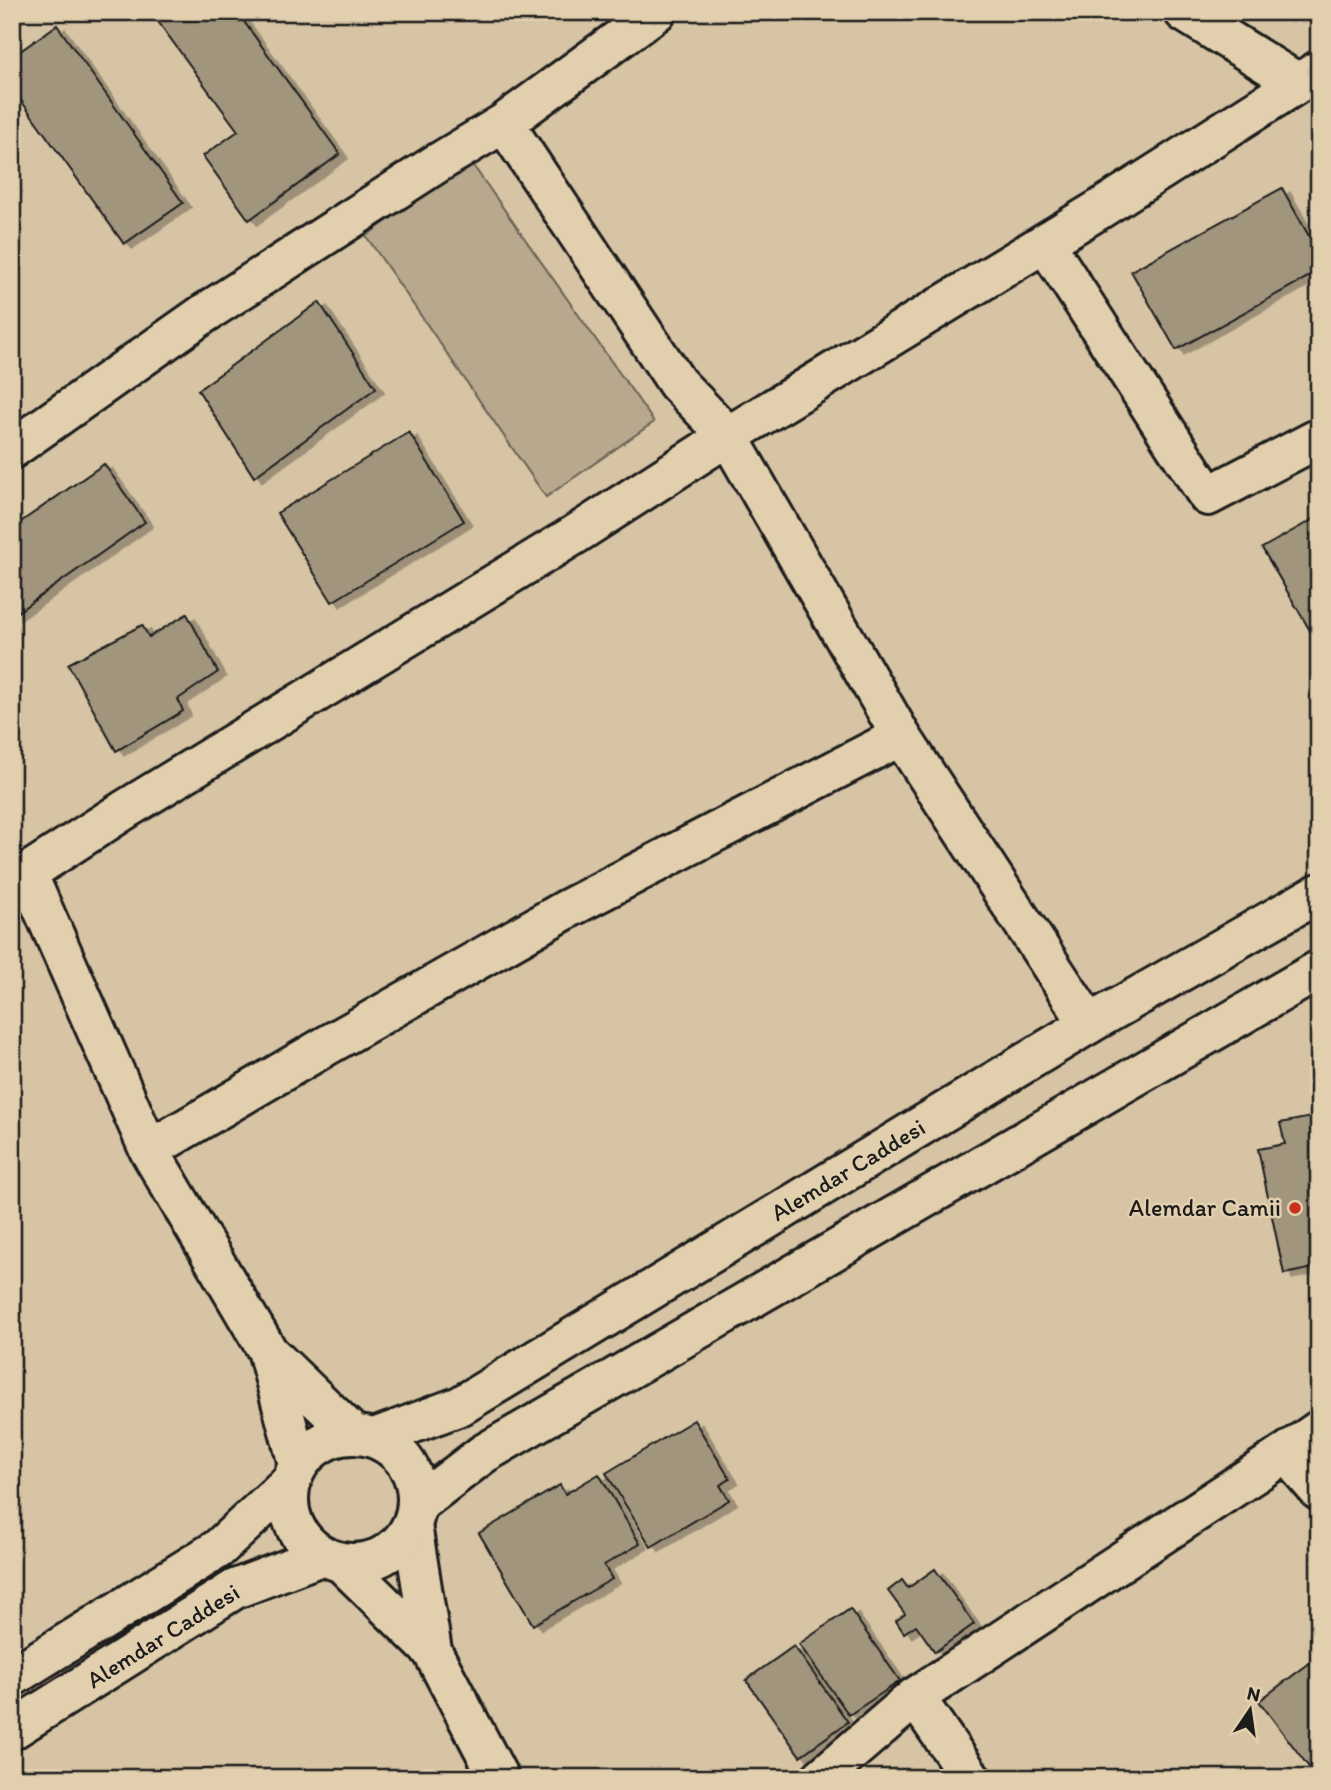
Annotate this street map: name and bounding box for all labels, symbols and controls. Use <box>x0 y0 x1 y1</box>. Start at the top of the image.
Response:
street label: Alemdar Caddesi <box>765 1112 930 1227</box>
place label: Alemdar Camii <box>1129 1193 1281 1222</box>
marker: Alemdar Camii <box>1287 1200 1303 1216</box>
street label: Alemdar Caddesi <box>81 1577 245 1694</box>
north arrow <box>1216 1674 1286 1744</box>
text: N <box>1245 1681 1263 1707</box>

